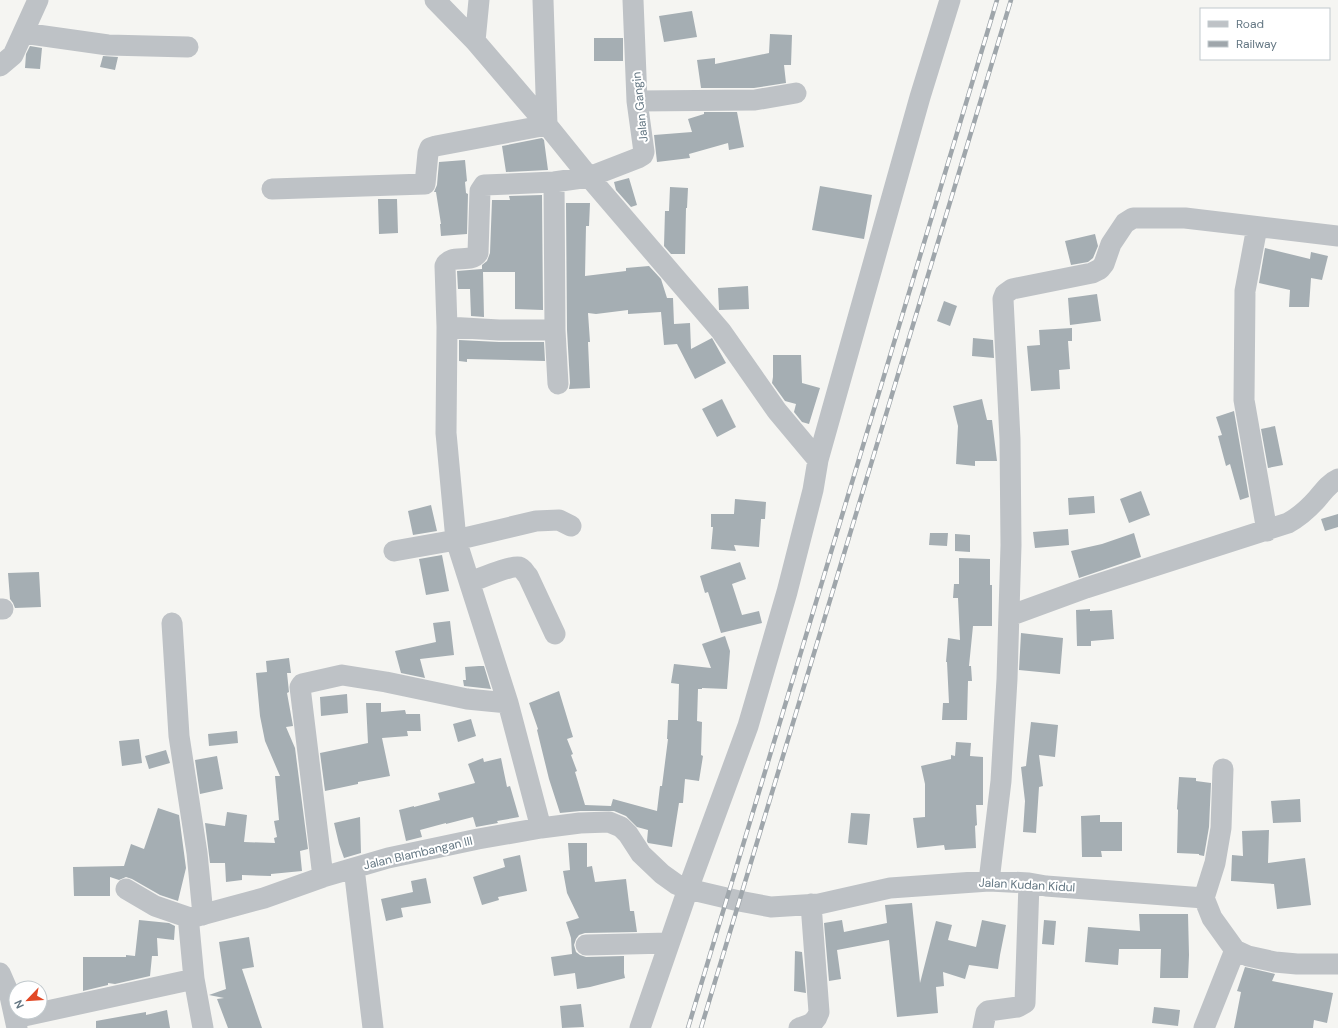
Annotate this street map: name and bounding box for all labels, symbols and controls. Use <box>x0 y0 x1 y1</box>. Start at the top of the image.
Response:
legend <box>1200 8 1330 60</box>
text: Road <box>1236 16 1264 32</box>
text: Railway <box>1236 36 1277 52</box>
street label: Jalan Gangin <box>628 71 652 143</box>
street label: Jalan Blambangan III <box>362 833 474 873</box>
street label: Jalan Kudan Kidul <box>978 874 1076 896</box>
north arrow <box>8 980 48 1020</box>
text: N <box>11 998 27 1011</box>

